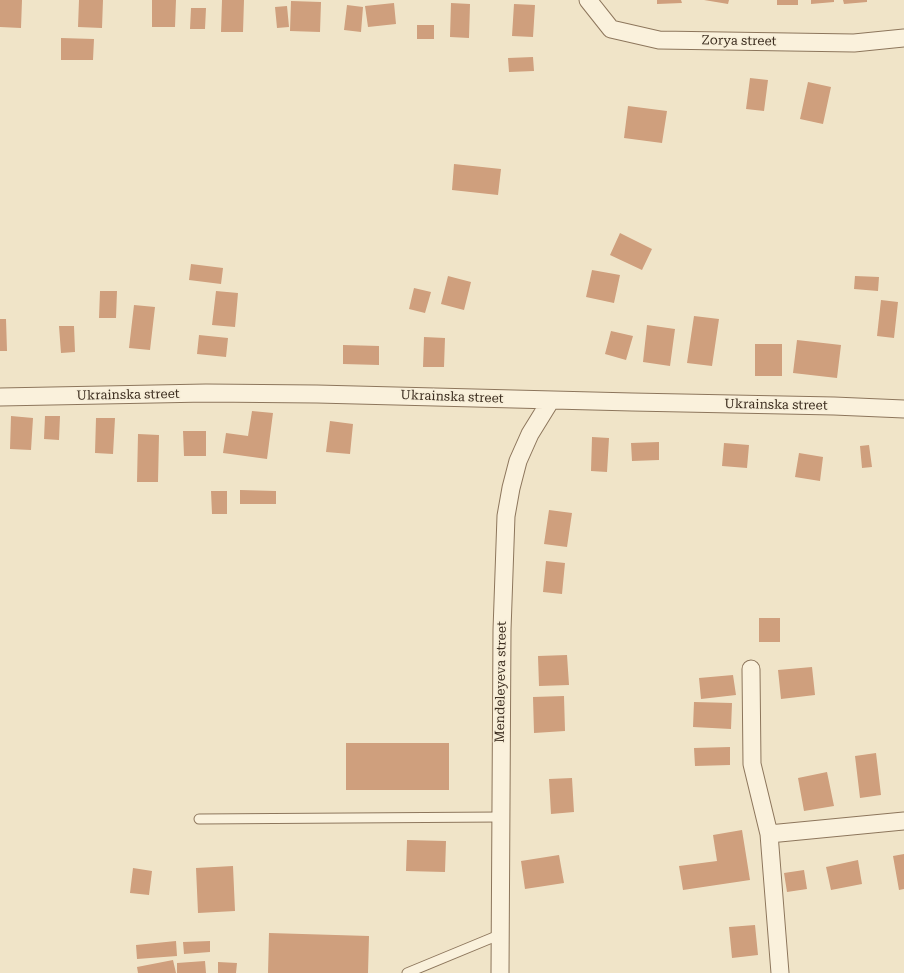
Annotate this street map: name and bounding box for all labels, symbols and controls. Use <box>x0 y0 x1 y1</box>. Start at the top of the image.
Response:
street label: Zorya street <box>701 33 777 49</box>
street label: Ukrainska street <box>76 386 180 404</box>
street label: Ukrainska street <box>400 387 504 407</box>
street label: Ukrainska street <box>724 396 828 414</box>
street label: Mendeleyeva street <box>492 621 510 743</box>

